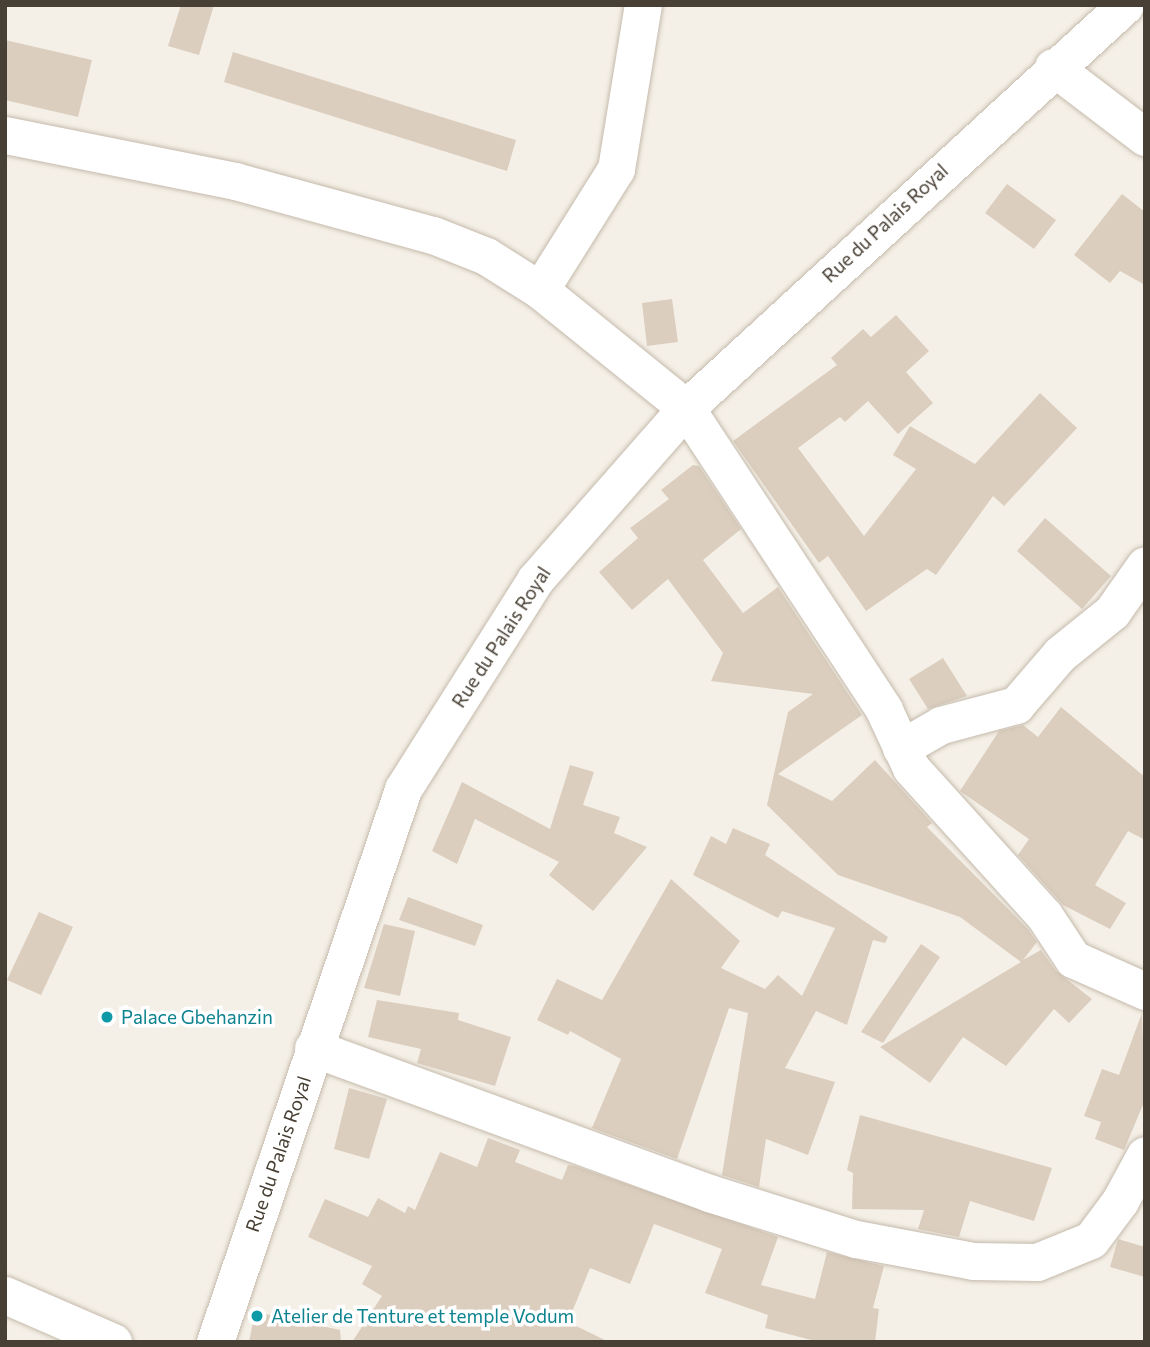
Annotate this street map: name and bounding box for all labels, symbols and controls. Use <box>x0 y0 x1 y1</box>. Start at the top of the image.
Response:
street label: Rue du Palais Royal <box>817 159 953 287</box>
street label: Rue du Palais Royal <box>447 562 555 712</box>
place label: Palace Gbehanzin <box>121 1006 273 1028</box>
marker: Palace Gbehanzin <box>99 1009 115 1025</box>
street label: Rue du Palais Royal <box>241 1073 315 1235</box>
place label: Atelier de Tenture et temple Vodum <box>271 1305 574 1327</box>
marker: Atelier de Tenture et temple Vodum <box>249 1308 265 1324</box>

